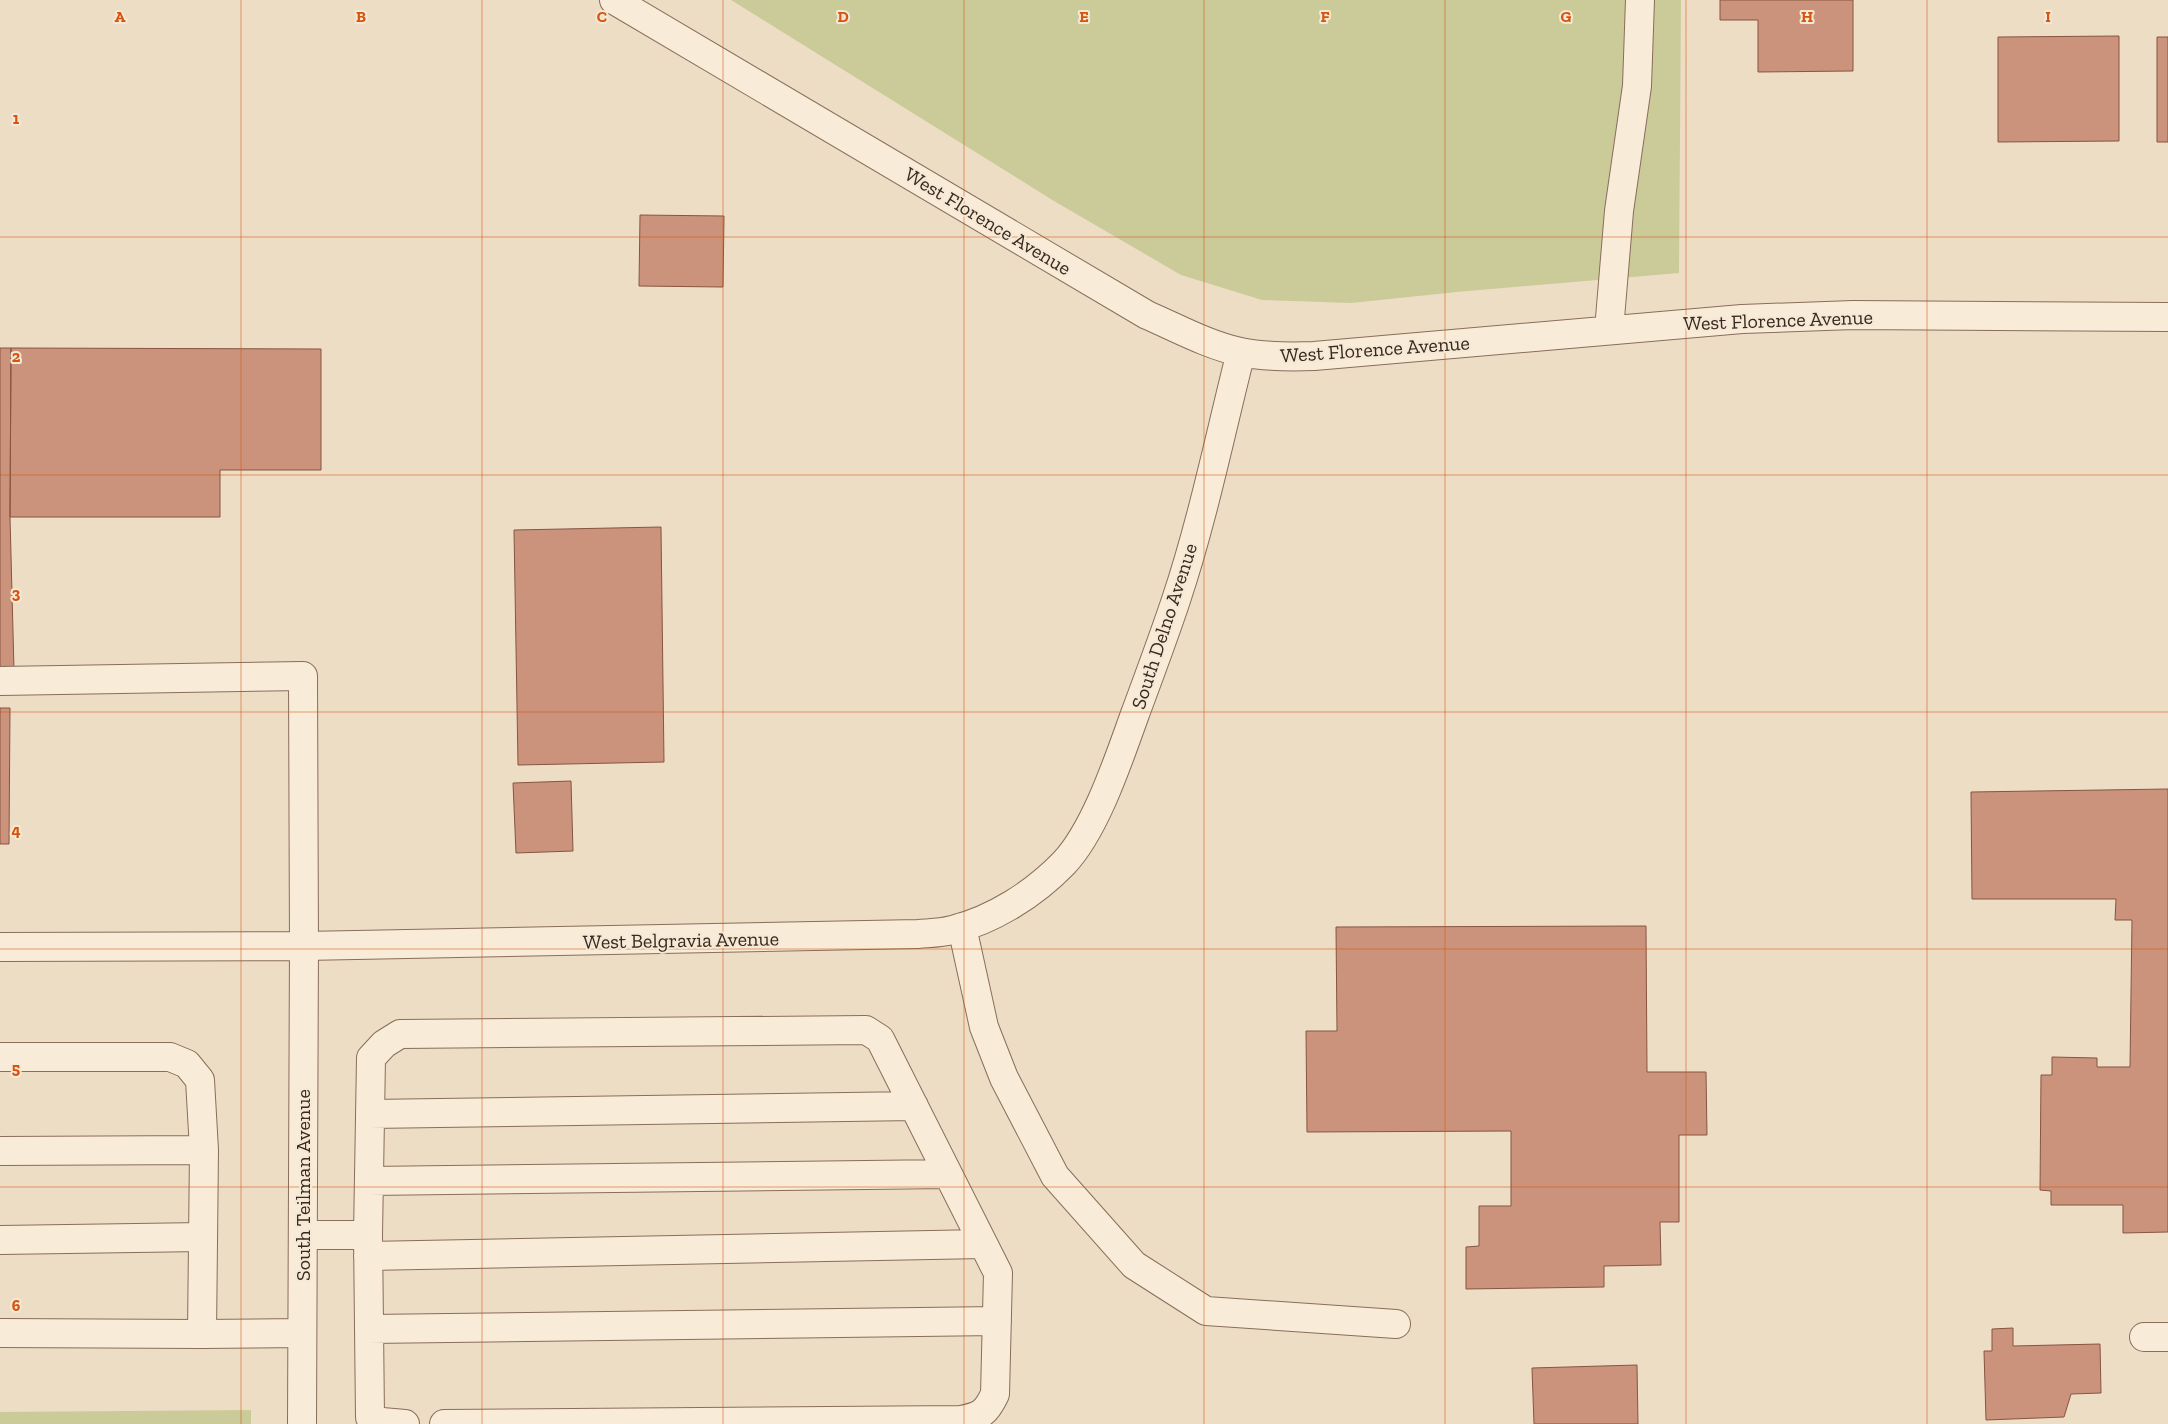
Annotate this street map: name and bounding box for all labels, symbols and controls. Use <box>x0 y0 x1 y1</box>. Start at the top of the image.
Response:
text: A <box>115 7 126 26</box>
text: B <box>356 7 366 26</box>
text: C <box>597 7 607 26</box>
text: D <box>837 7 849 26</box>
text: E <box>1079 7 1089 26</box>
text: F <box>1320 7 1330 26</box>
text: G <box>1561 7 1572 26</box>
text: H <box>1801 7 1813 26</box>
text: I <box>2045 7 2051 26</box>
text: 1 <box>13 109 20 128</box>
street label: West Florence Avenue <box>900 162 1076 280</box>
street label: West Florence Avenue <box>1683 305 1873 335</box>
street label: West Florence Avenue <box>1279 330 1471 368</box>
text: 2 <box>12 347 21 366</box>
street label: South Delno Avenue <box>1126 540 1202 712</box>
text: 3 <box>12 584 21 603</box>
text: 4 <box>11 821 21 840</box>
street label: West Belgravia Avenue <box>583 926 779 954</box>
text: 5 <box>12 1059 20 1078</box>
street label: South Teilman Avenue <box>291 1089 315 1281</box>
text: 6 <box>12 1296 21 1315</box>

